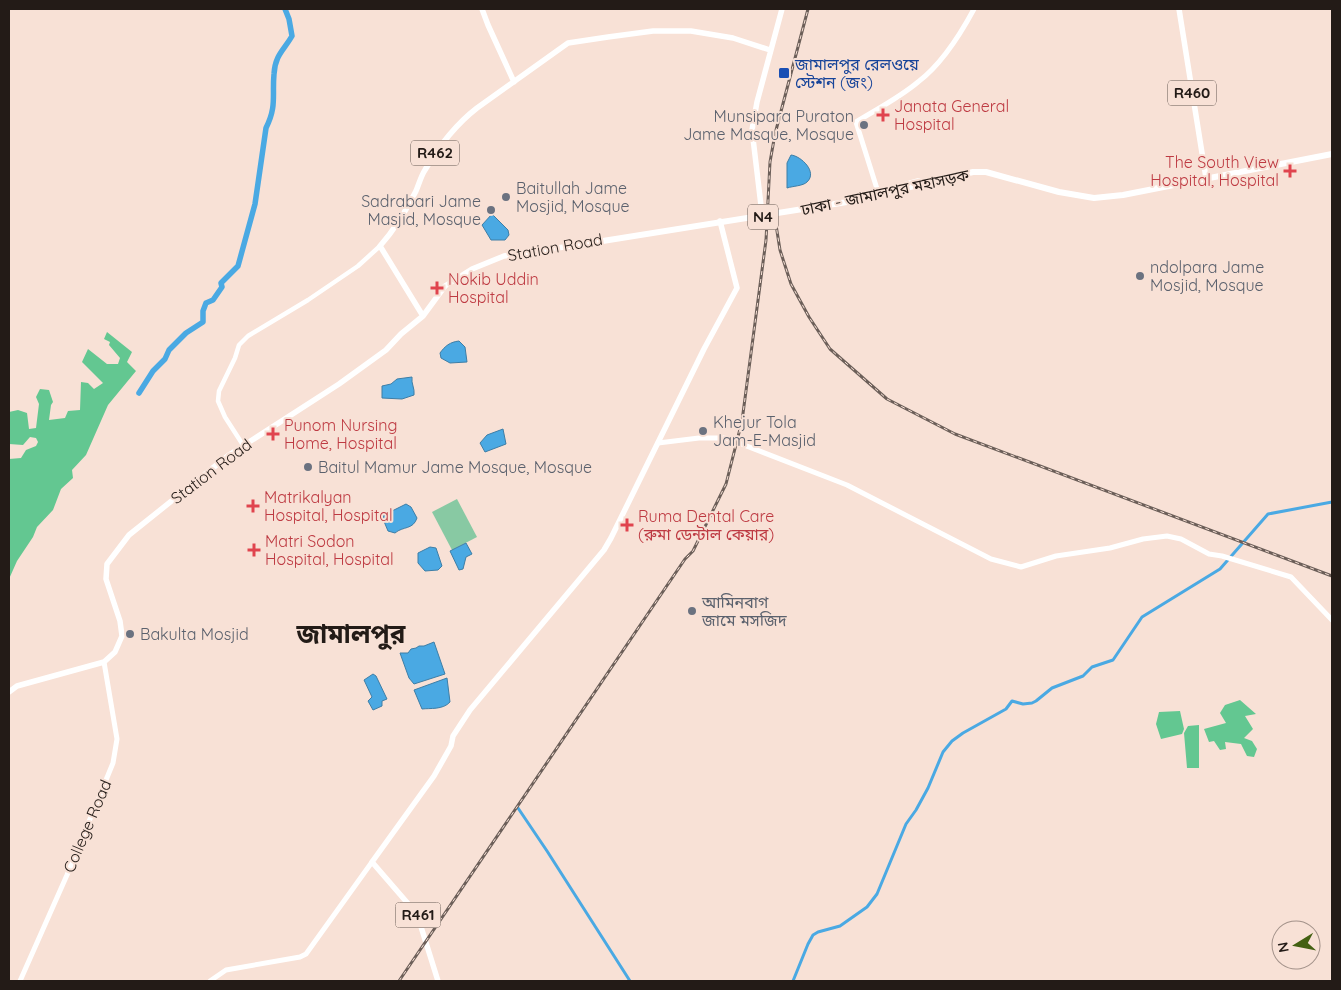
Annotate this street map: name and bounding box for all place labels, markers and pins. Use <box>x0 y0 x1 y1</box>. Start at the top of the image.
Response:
place label: জামালপুর রেলওয়ে স্টেশন (জং) <box>794 54 920 92</box>
marker: জামালপুর রেলওয়ে স্টেশন (জং) <box>777 66 791 80</box>
place label: Janata General Hospital <box>894 96 1009 134</box>
place label: Munsipara Puraton Jame Masque, Mosque <box>683 106 854 144</box>
marker: Janata General Hospital <box>876 108 890 122</box>
marker: Munsipara Puraton Jame Masque, Mosque <box>858 119 870 131</box>
place label: The South View Hospital, Hospital <box>1150 152 1279 190</box>
marker: The South View Hospital, Hospital <box>1283 164 1297 178</box>
place label: Baitullah Jame Mosjid, Mosque <box>516 178 630 216</box>
place label: Sadrabari Jame Masjid, Mosque <box>361 191 481 229</box>
marker: Baitullah Jame Mosjid, Mosque <box>500 191 512 203</box>
marker: Sadrabari Jame Masjid, Mosque <box>485 204 497 216</box>
place label: ndolpara Jame Mosjid, Mosque <box>1150 257 1264 295</box>
place label: Nokib Uddin Hospital <box>448 269 539 307</box>
marker: ndolpara Jame Mosjid, Mosque <box>1134 270 1146 282</box>
marker: Nokib Uddin Hospital <box>430 281 444 295</box>
place label: Khejur Tola Jam-E-Masjid <box>713 412 816 450</box>
place label: Punom Nursing Home, Hospital <box>284 415 398 453</box>
marker: Khejur Tola Jam-E-Masjid <box>697 425 709 437</box>
marker: Punom Nursing Home, Hospital <box>266 427 280 441</box>
place label: Baitul Mamur Jame Mosque, Mosque <box>318 457 592 477</box>
marker: Baitul Mamur Jame Mosque, Mosque <box>302 461 314 473</box>
place label: Matrikalyan Hospital, Hospital <box>264 487 393 525</box>
marker: Matrikalyan Hospital, Hospital <box>246 499 260 513</box>
place label: Ruma Dental Care (রুমা ডেন্টাল কেয়ার) <box>638 506 774 544</box>
marker: Ruma Dental Care (রুমা ডেন্টাল কেয়ার) <box>620 518 634 532</box>
place label: Matri Sodon Hospital, Hospital <box>265 531 394 569</box>
marker: Matri Sodon Hospital, Hospital <box>247 543 261 557</box>
place label: আমিনবাগ জামে মসজিদ <box>701 592 788 630</box>
marker: আমিনবাগ জামে মসজিদ <box>686 605 698 617</box>
place label: Bakulta Mosjid <box>140 624 249 644</box>
marker: Bakulta Mosjid <box>124 628 136 640</box>

